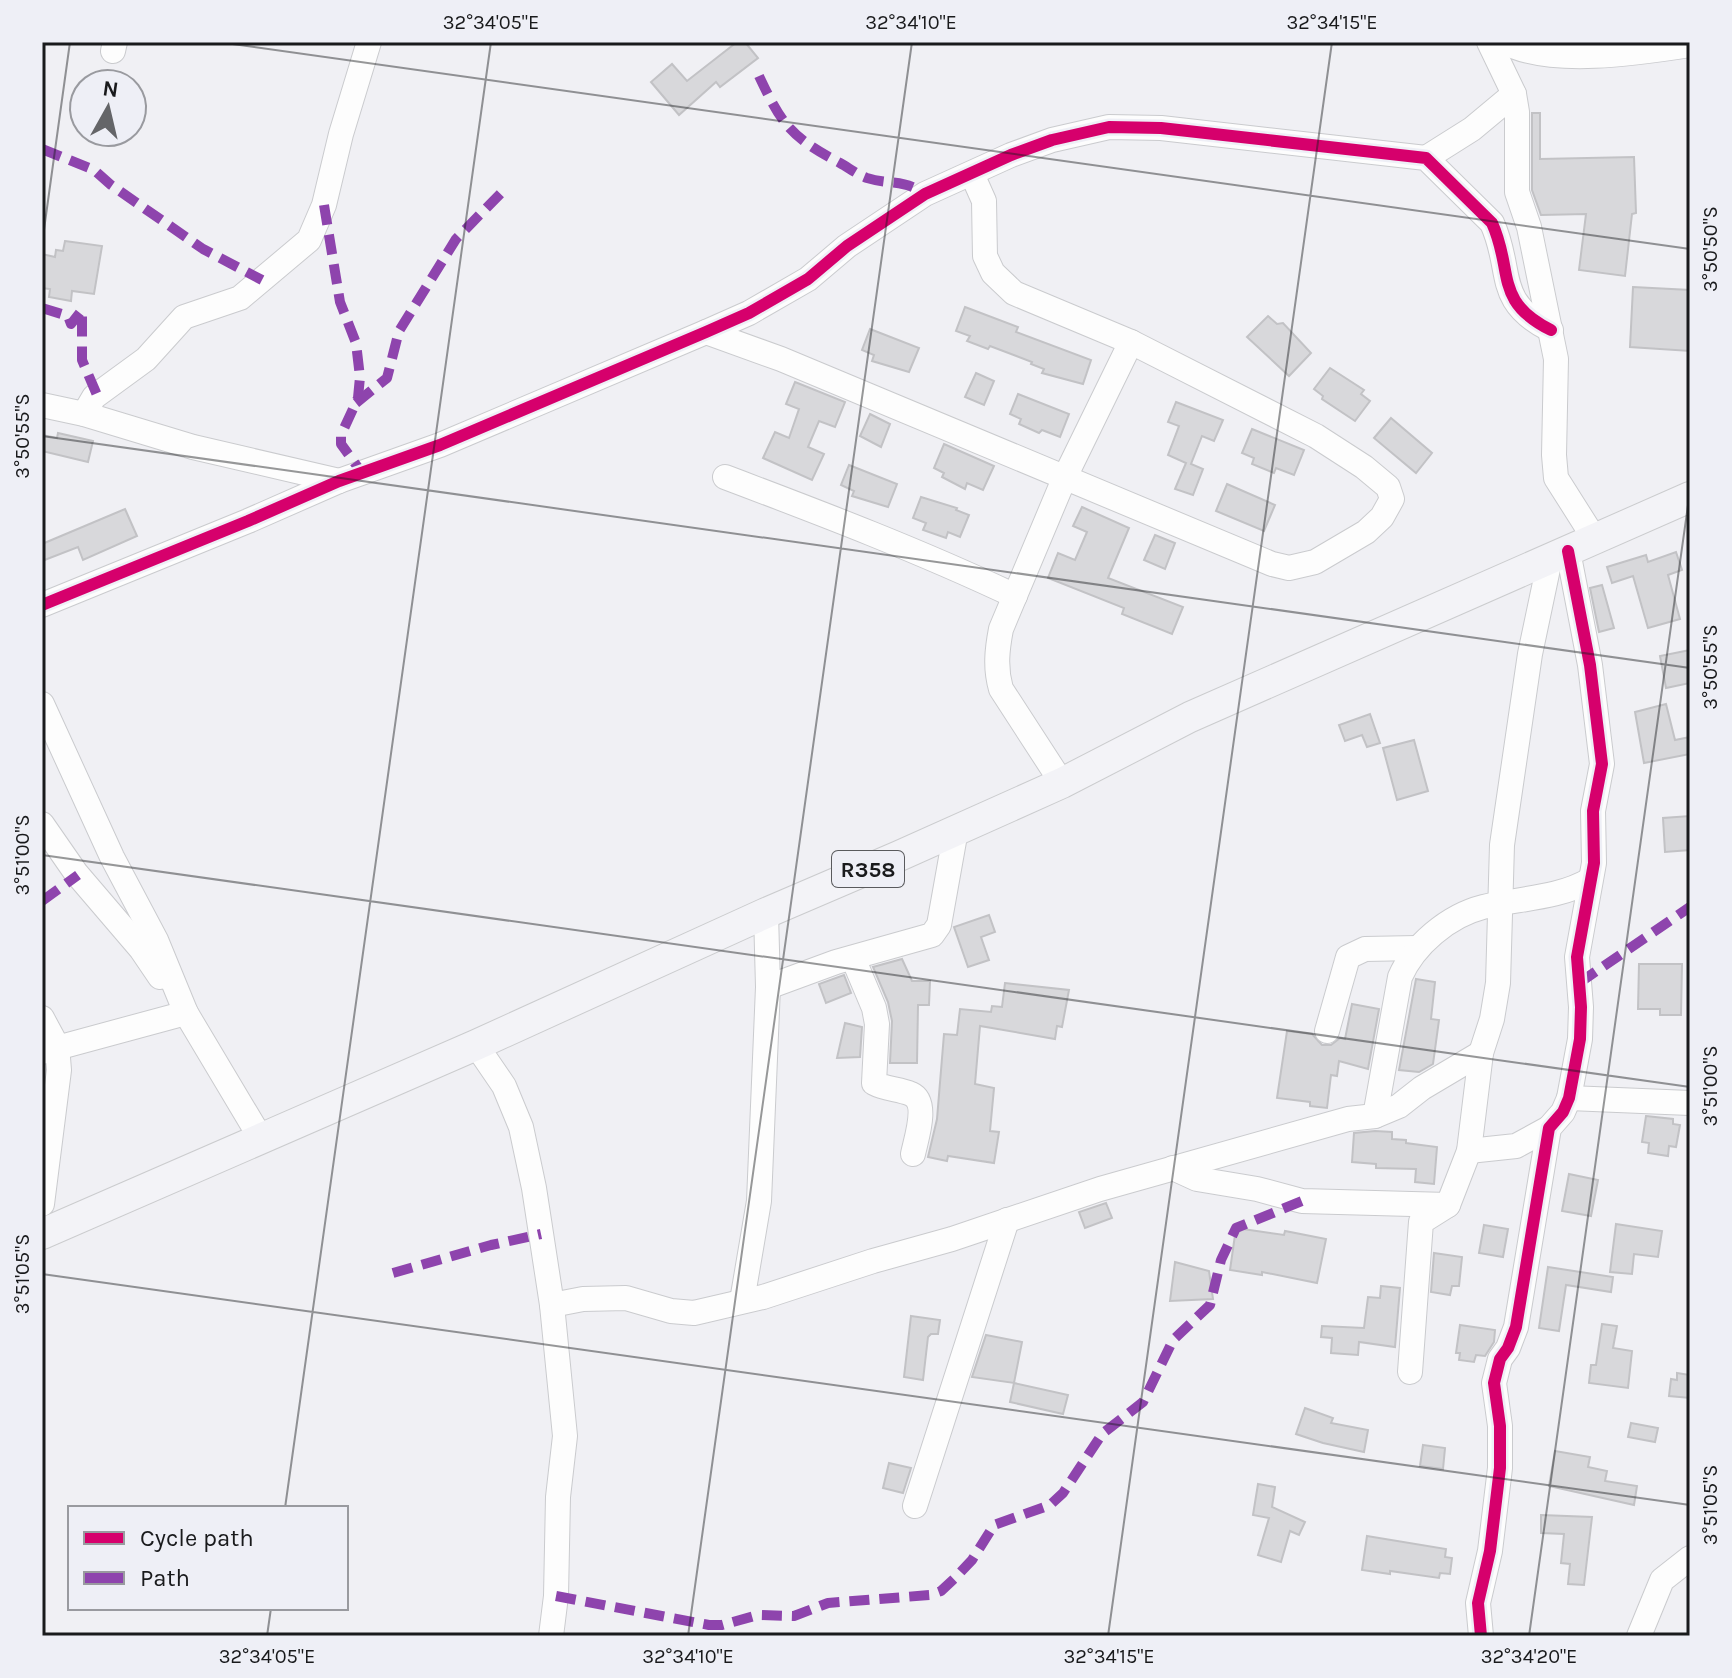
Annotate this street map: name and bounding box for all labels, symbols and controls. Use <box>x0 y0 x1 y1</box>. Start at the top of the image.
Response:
text: 32°34'05"E <box>443 11 539 34</box>
text: 32°34'10"E <box>865 11 957 34</box>
text: 32°34'15"E <box>1286 11 1378 34</box>
north arrow <box>68 68 148 148</box>
text: N <box>101 75 120 103</box>
text: 3°50'50"S <box>1699 206 1722 292</box>
text: 3°50'55"S <box>11 393 34 479</box>
text: 3°50'55"S <box>1699 624 1722 710</box>
text: 3°51'00"S <box>11 814 34 896</box>
road number: R358 <box>832 851 904 887</box>
text: 3°51'00"S <box>1699 1045 1722 1127</box>
text: 3°51'05"S <box>11 1234 34 1314</box>
text: 3°51'05"S <box>1699 1465 1722 1545</box>
legend <box>68 1506 348 1610</box>
text: Cycle path <box>140 1524 254 1552</box>
text: Path <box>140 1564 190 1592</box>
text: 32°34'05"E <box>219 1645 315 1668</box>
text: 32°34'10"E <box>642 1645 734 1668</box>
text: 32°34'15"E <box>1063 1645 1155 1668</box>
text: 32°34'20"E <box>1481 1645 1577 1668</box>

